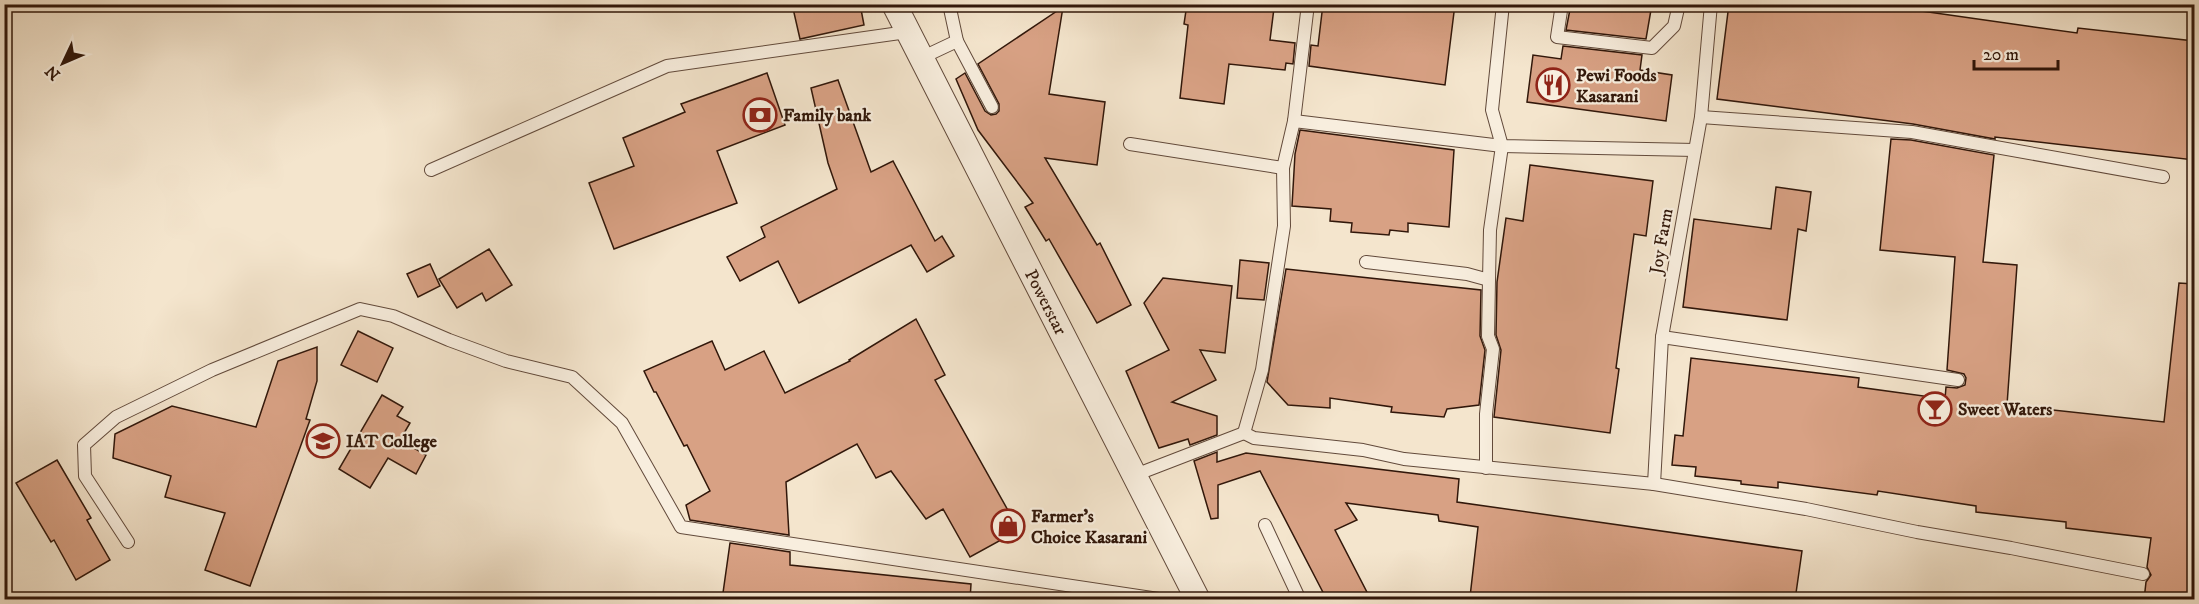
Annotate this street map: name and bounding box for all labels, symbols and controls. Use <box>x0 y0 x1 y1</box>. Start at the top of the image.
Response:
north arrow <box>33 33 93 93</box>
scale bar <box>1974 33 2058 71</box>
text: 20 m <box>1983 44 2019 66</box>
text: N <box>41 61 65 84</box>
place label: Pewi Foods Kasarani <box>1576 65 1657 108</box>
restaurant icon: Pewi Foods Kasarani <box>1535 67 1571 103</box>
bank icon: Family bank <box>742 97 778 133</box>
place label: Family bank <box>783 105 872 127</box>
street label: Joy Farm <box>1645 207 1679 278</box>
street label: Powerstar <box>1019 266 1071 339</box>
bar icon: Sweet Waters <box>1917 391 1953 427</box>
place label: Sweet Waters <box>1958 399 2052 421</box>
school or university icon: IAT College <box>305 423 341 459</box>
place label: IAT College <box>346 431 438 453</box>
place label: Farmer's Choice Kasarani <box>1031 506 1148 549</box>
shop icon: Farmer's Choice Kasarani <box>990 508 1026 544</box>

